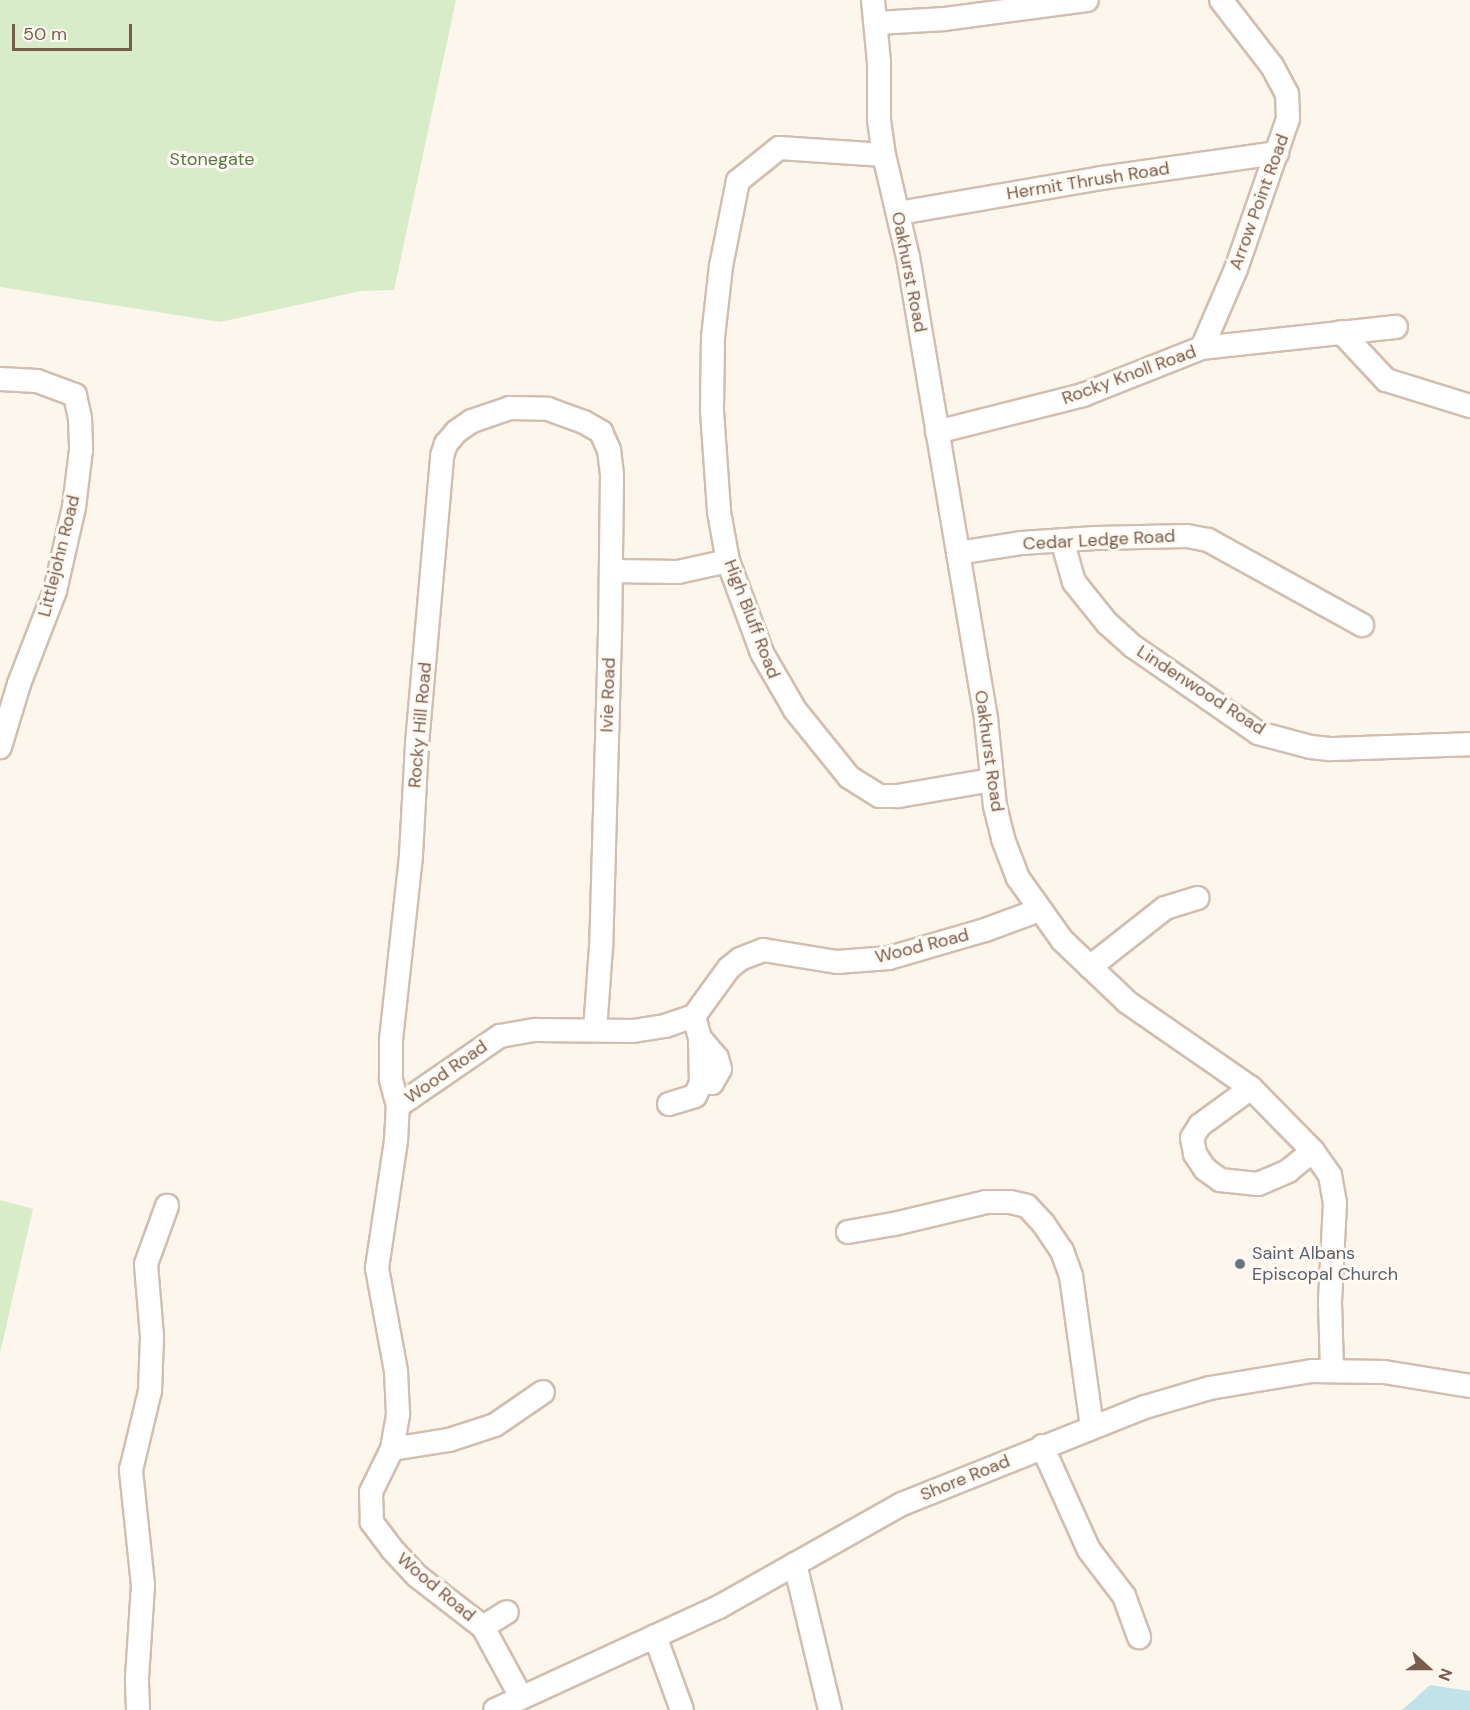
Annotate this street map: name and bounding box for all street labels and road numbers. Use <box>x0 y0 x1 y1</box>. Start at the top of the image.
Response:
street label: Arrow Point Road <box>1224 131 1294 273</box>
street label: Hermit Thrush Road <box>1005 157 1171 205</box>
street label: Oakhurst Road <box>887 210 931 334</box>
street label: Rocky Knoll Road <box>1059 341 1199 409</box>
street label: Littlejohn Road <box>33 493 85 619</box>
street label: Cedar Ledge Road <box>1022 525 1176 555</box>
street label: High Bluff Road <box>719 556 785 682</box>
street label: Lindenwood Road <box>1133 640 1269 740</box>
street label: Ivie Road <box>596 657 620 733</box>
street label: Rocky Hill Road <box>404 661 436 789</box>
street label: Oakhurst Road <box>970 689 1008 813</box>
street label: Wood Road <box>873 924 971 968</box>
street label: Wood Road <box>401 1036 491 1108</box>
street label: Shore Road <box>917 1450 1013 1506</box>
street label: Wood Road <box>392 1548 480 1626</box>

